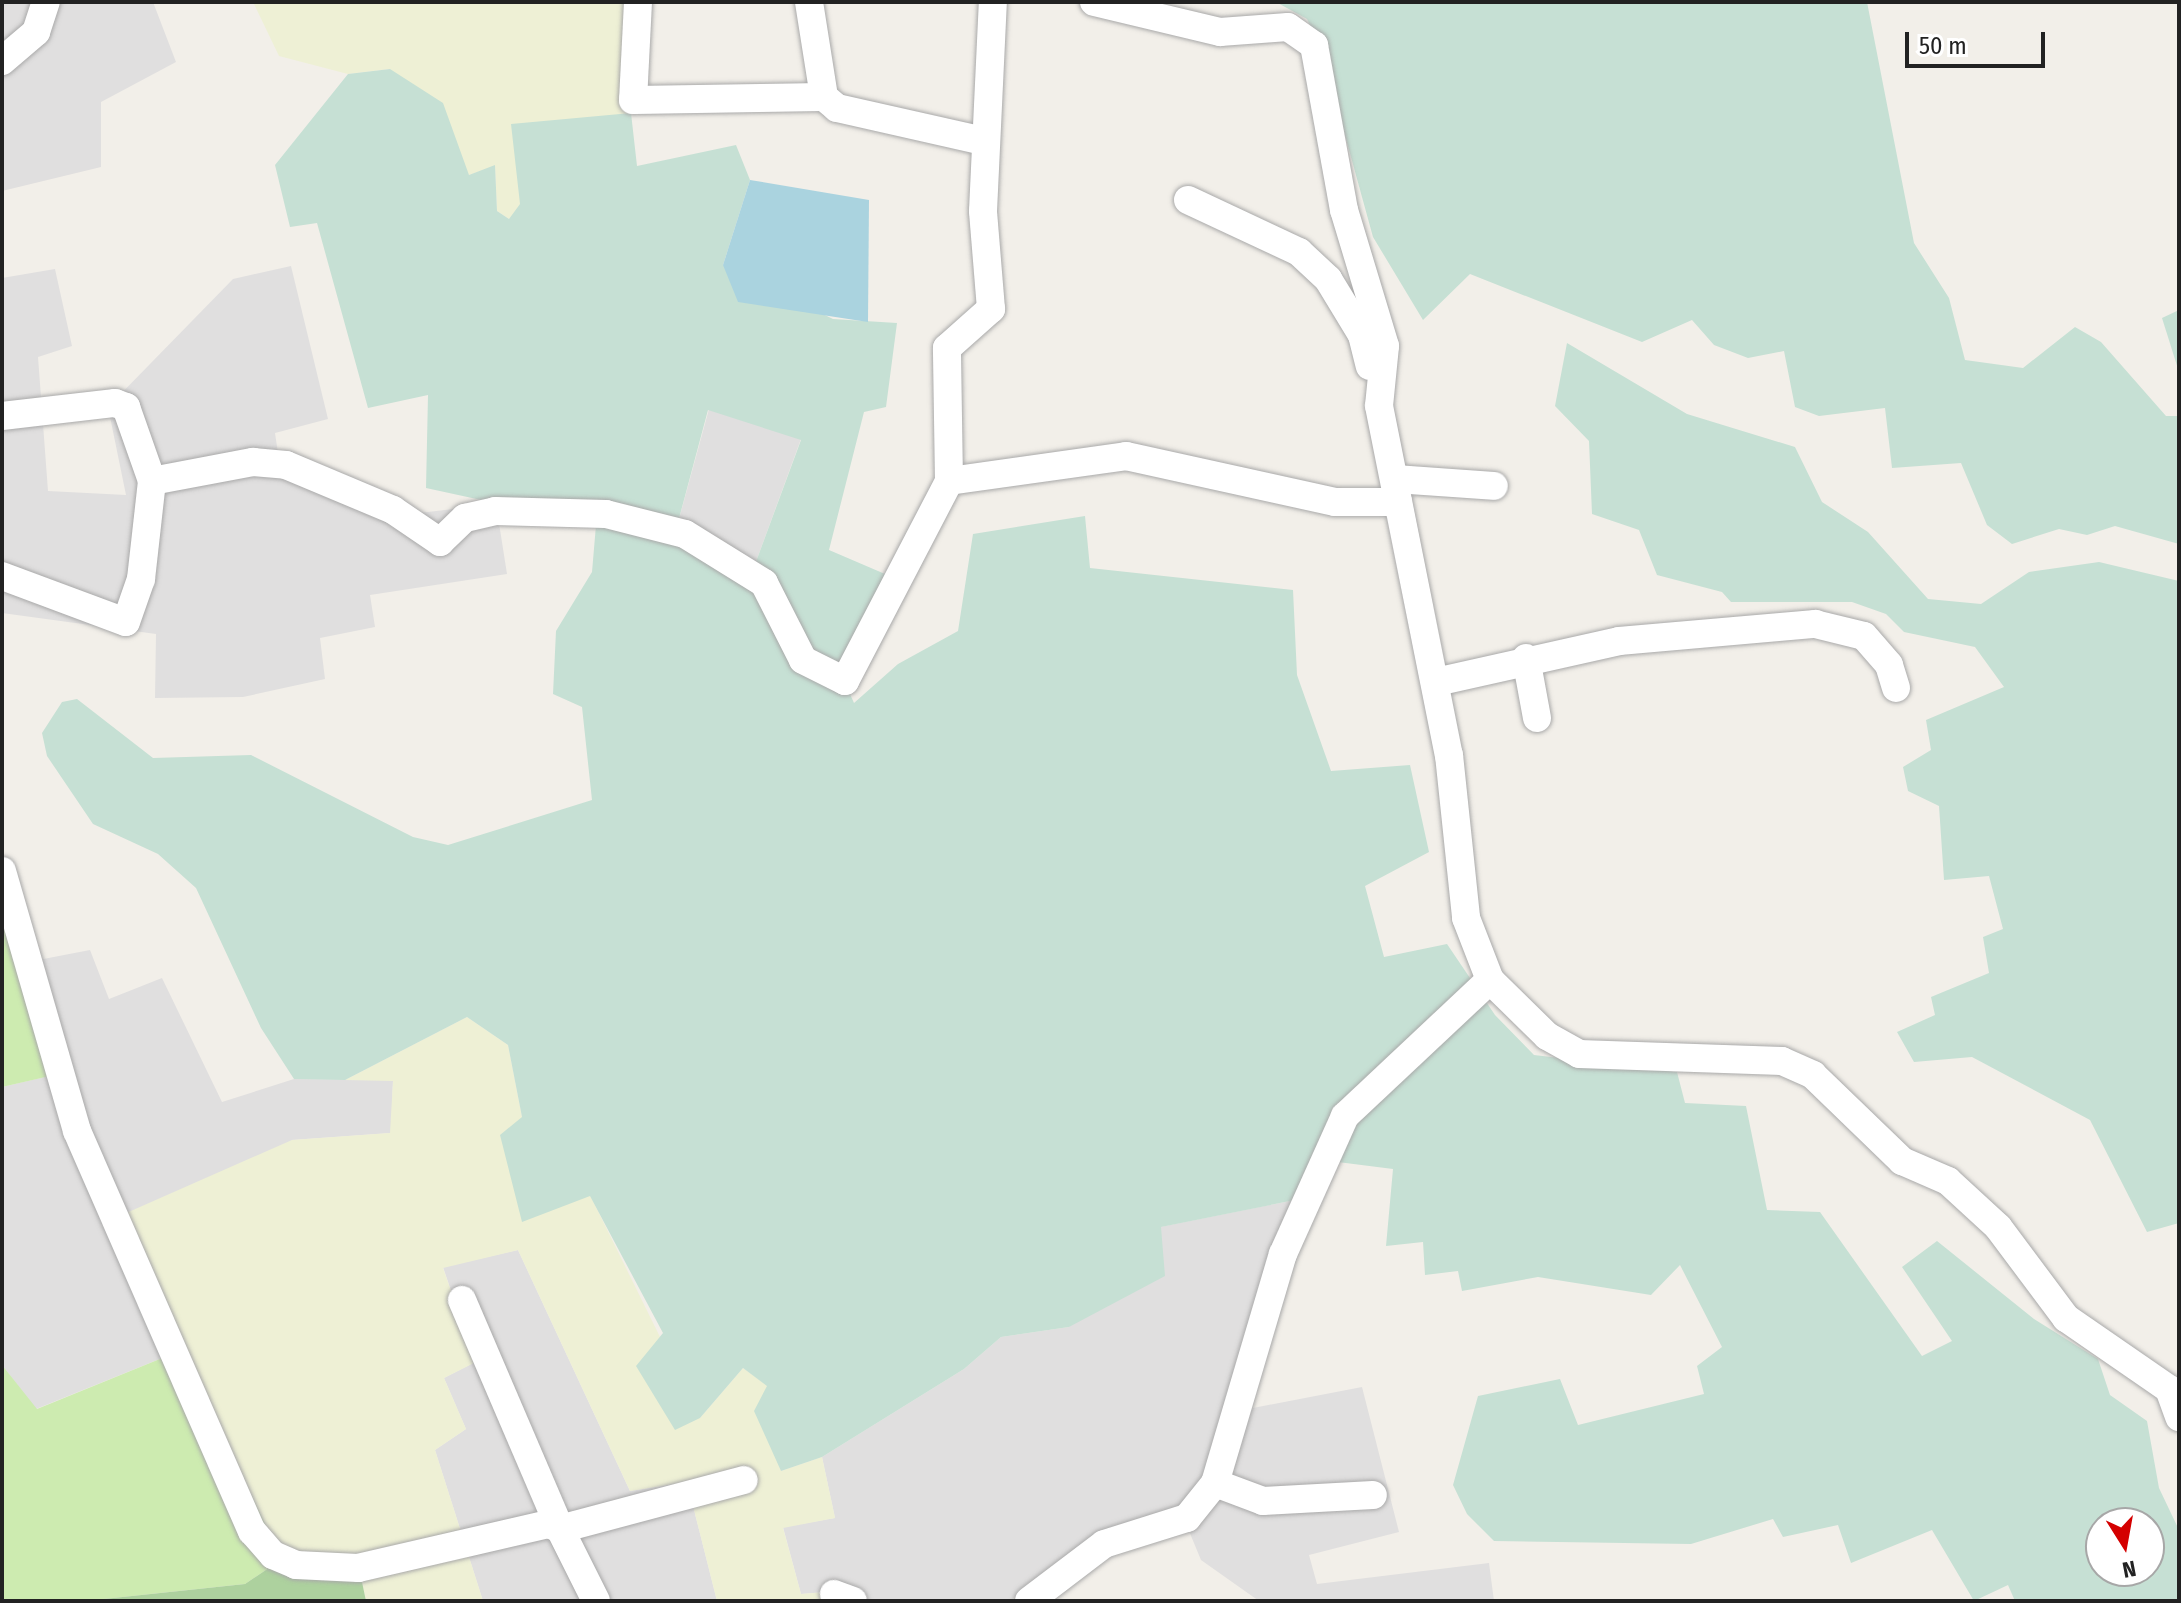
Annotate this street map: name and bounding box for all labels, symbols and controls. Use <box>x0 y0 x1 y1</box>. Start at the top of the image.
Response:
scale bar <box>1909 16 2049 66</box>
text: 50 m <box>1919 32 1967 60</box>
north arrow <box>2085 1507 2165 1587</box>
text: N <box>2120 1555 2138 1584</box>

